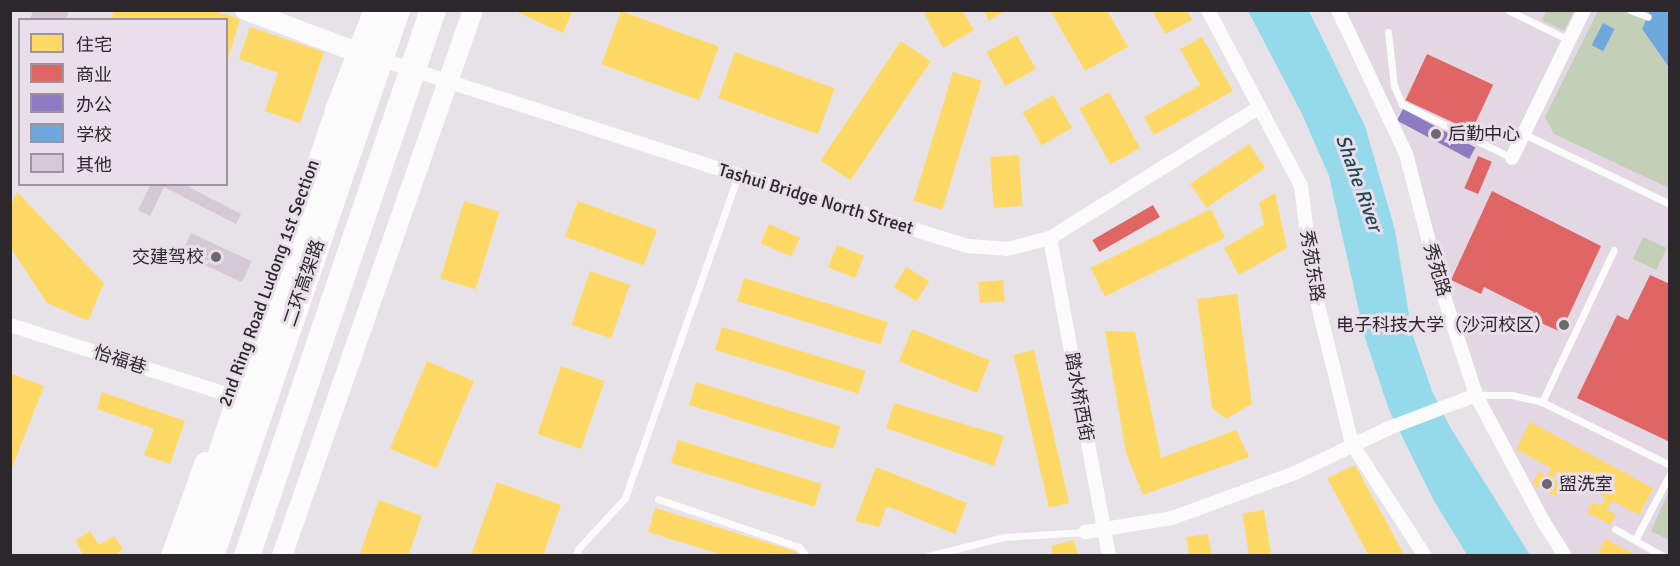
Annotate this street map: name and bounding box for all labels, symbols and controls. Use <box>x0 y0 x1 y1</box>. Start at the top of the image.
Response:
legend <box>18 18 228 186</box>
text: 住宅 <box>76 34 112 56</box>
text: 商业 <box>76 64 112 86</box>
text: 办公 <box>76 94 112 116</box>
place label: 后勤中心 <box>1448 123 1520 145</box>
text: 学校 <box>76 124 112 146</box>
marker: 后勤中心 <box>1429 127 1443 141</box>
water label: Shahe River <box>1330 131 1388 235</box>
text: 其他 <box>76 154 112 176</box>
street label: 2nd Ring Road Ludong 1st Section <box>214 157 324 409</box>
street label: Tashui Bridge North Street <box>716 159 916 239</box>
street label: 秀苑东路 <box>1296 229 1328 303</box>
street label: 二环高架路 <box>279 237 329 329</box>
street label: 秀苑路 <box>1419 241 1455 299</box>
place label: 交建驾校 <box>132 246 204 268</box>
marker: 交建驾校 <box>209 250 223 264</box>
place label: 电子科技大学（沙河校区） <box>1336 314 1552 336</box>
marker: 电子科技大学（沙河校区） <box>1557 318 1571 332</box>
street label: 怡福巷 <box>91 341 149 379</box>
street label: 踏水桥西街 <box>1061 351 1097 443</box>
place label: 盥洗室 <box>1559 473 1613 495</box>
marker: 盥洗室 <box>1540 477 1554 491</box>

